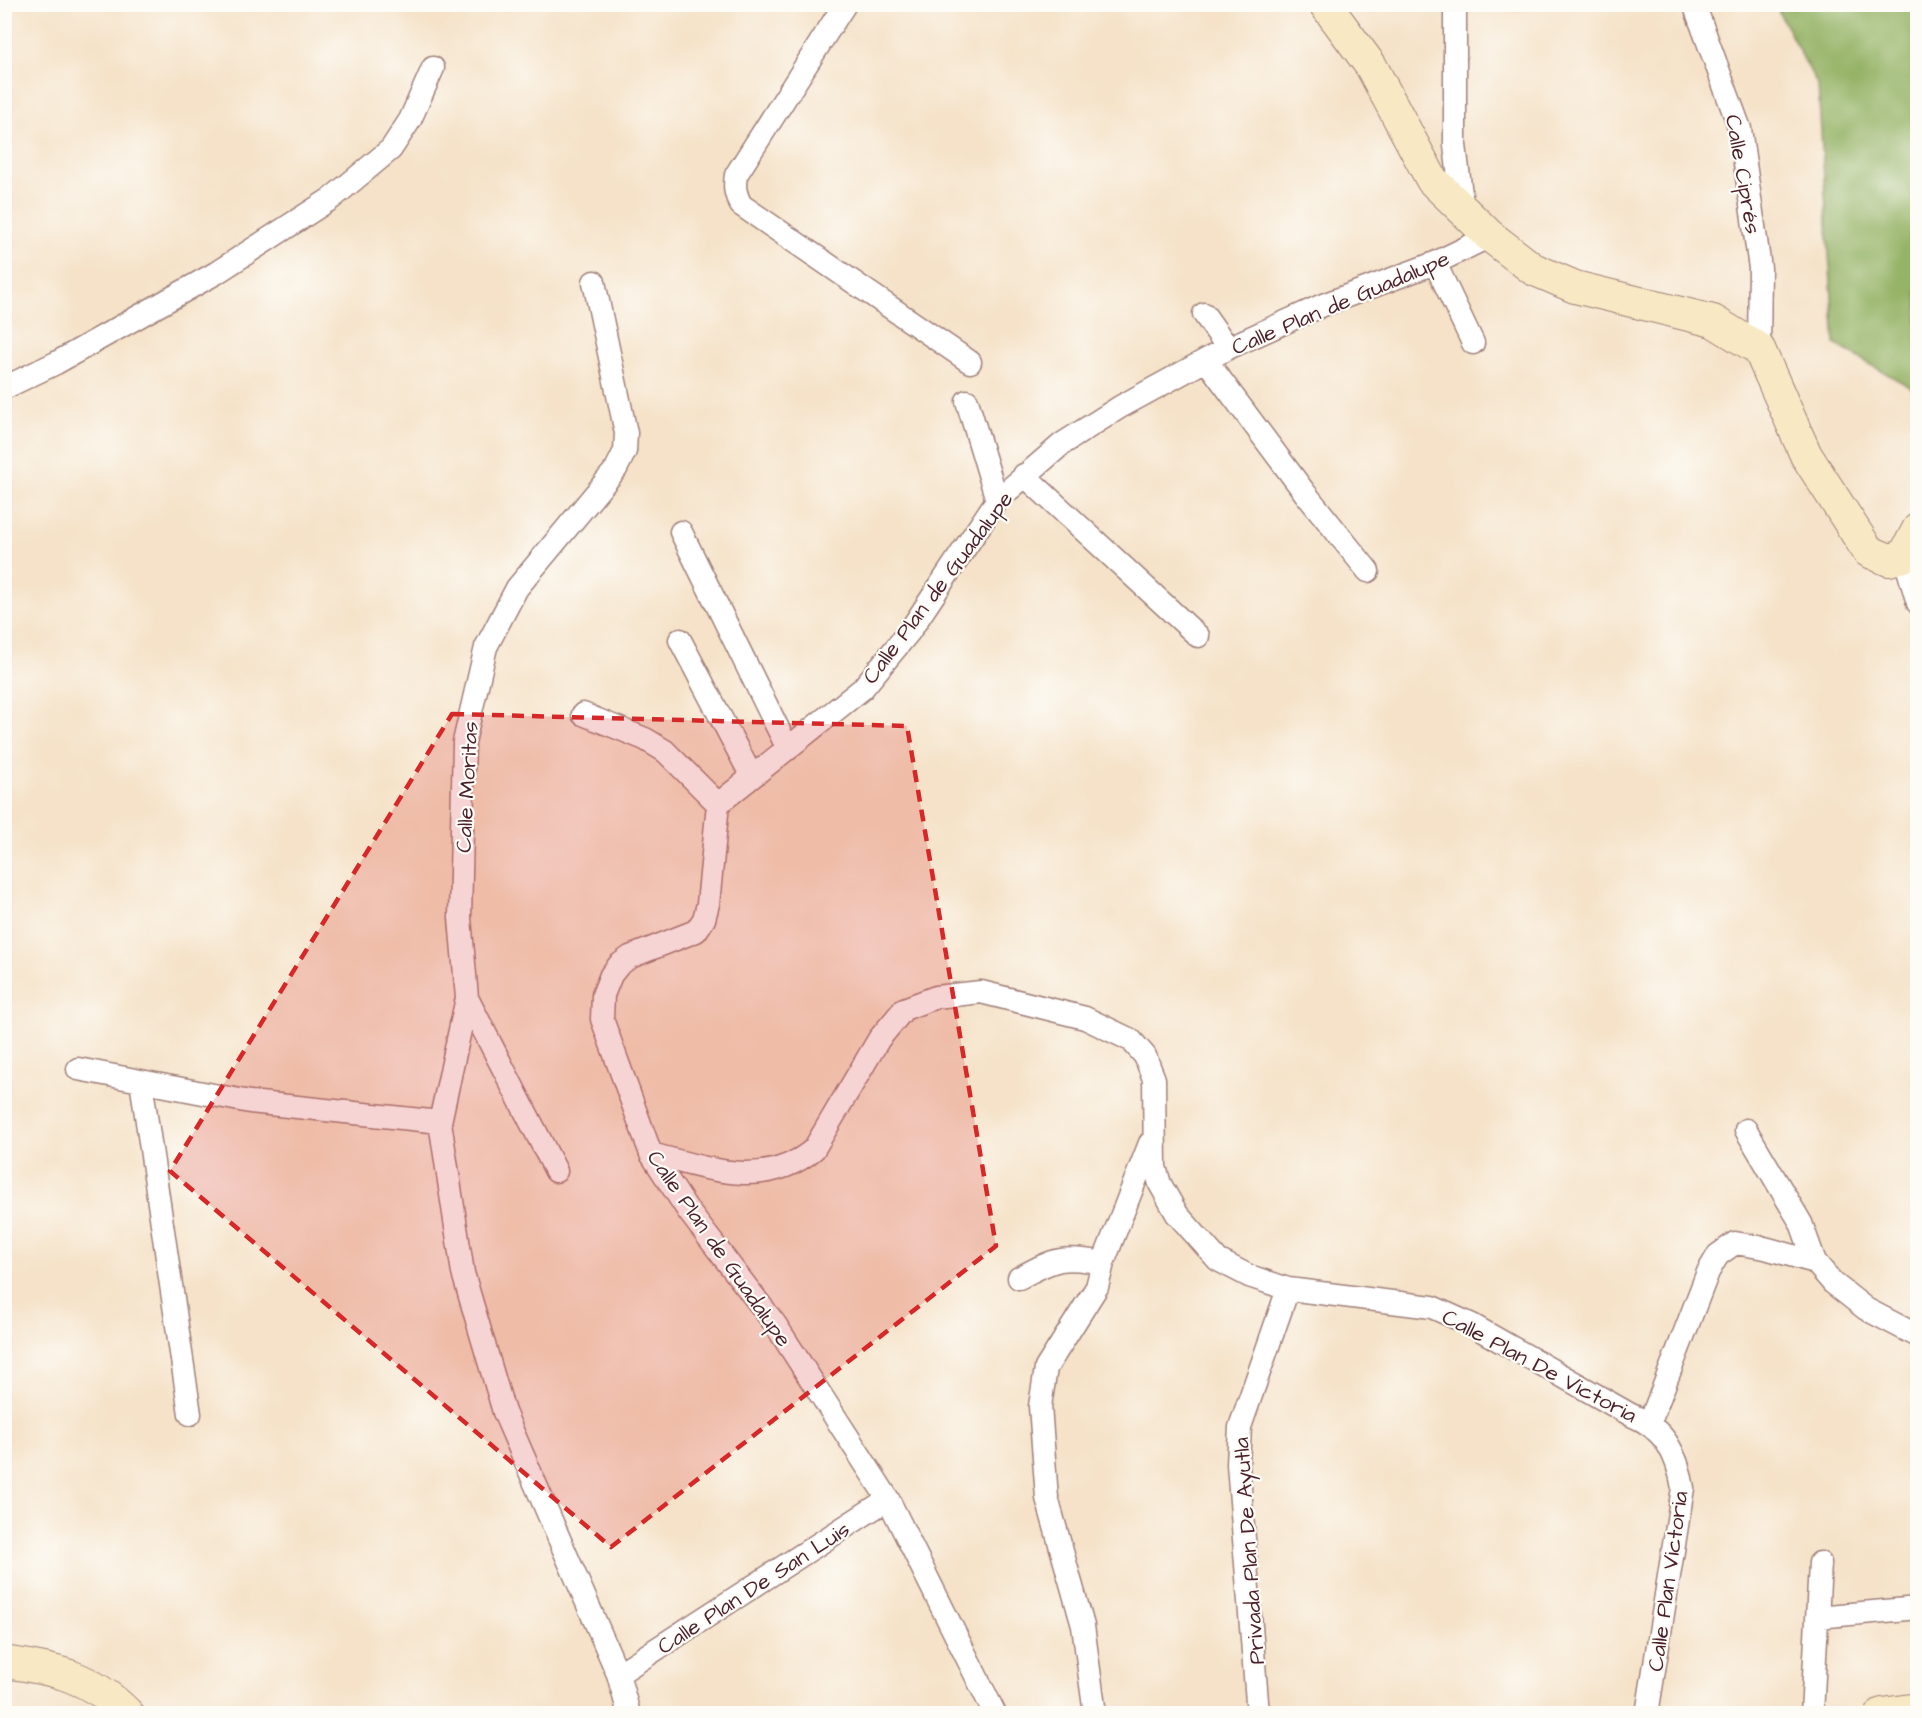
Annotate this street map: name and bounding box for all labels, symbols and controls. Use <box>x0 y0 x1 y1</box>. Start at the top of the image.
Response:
street label: Calle Ciprés <box>1717 112 1768 236</box>
street label: Calle Plan de Guadalupe <box>1227 243 1454 363</box>
street label: Calle Plan de Guadalupe <box>855 485 1021 691</box>
street label: Calle Moritas <box>449 721 486 854</box>
street label: Calle Plan de Guadalupe <box>639 1144 799 1354</box>
street label: Calle Plan De Victoria <box>1436 1302 1642 1431</box>
street label: Privada Plan De Ayutla <box>1226 1436 1274 1666</box>
street label: Calle Plan Victoria <box>1640 1489 1696 1673</box>
street label: Calle Plan De San Luis <box>652 1514 856 1662</box>

